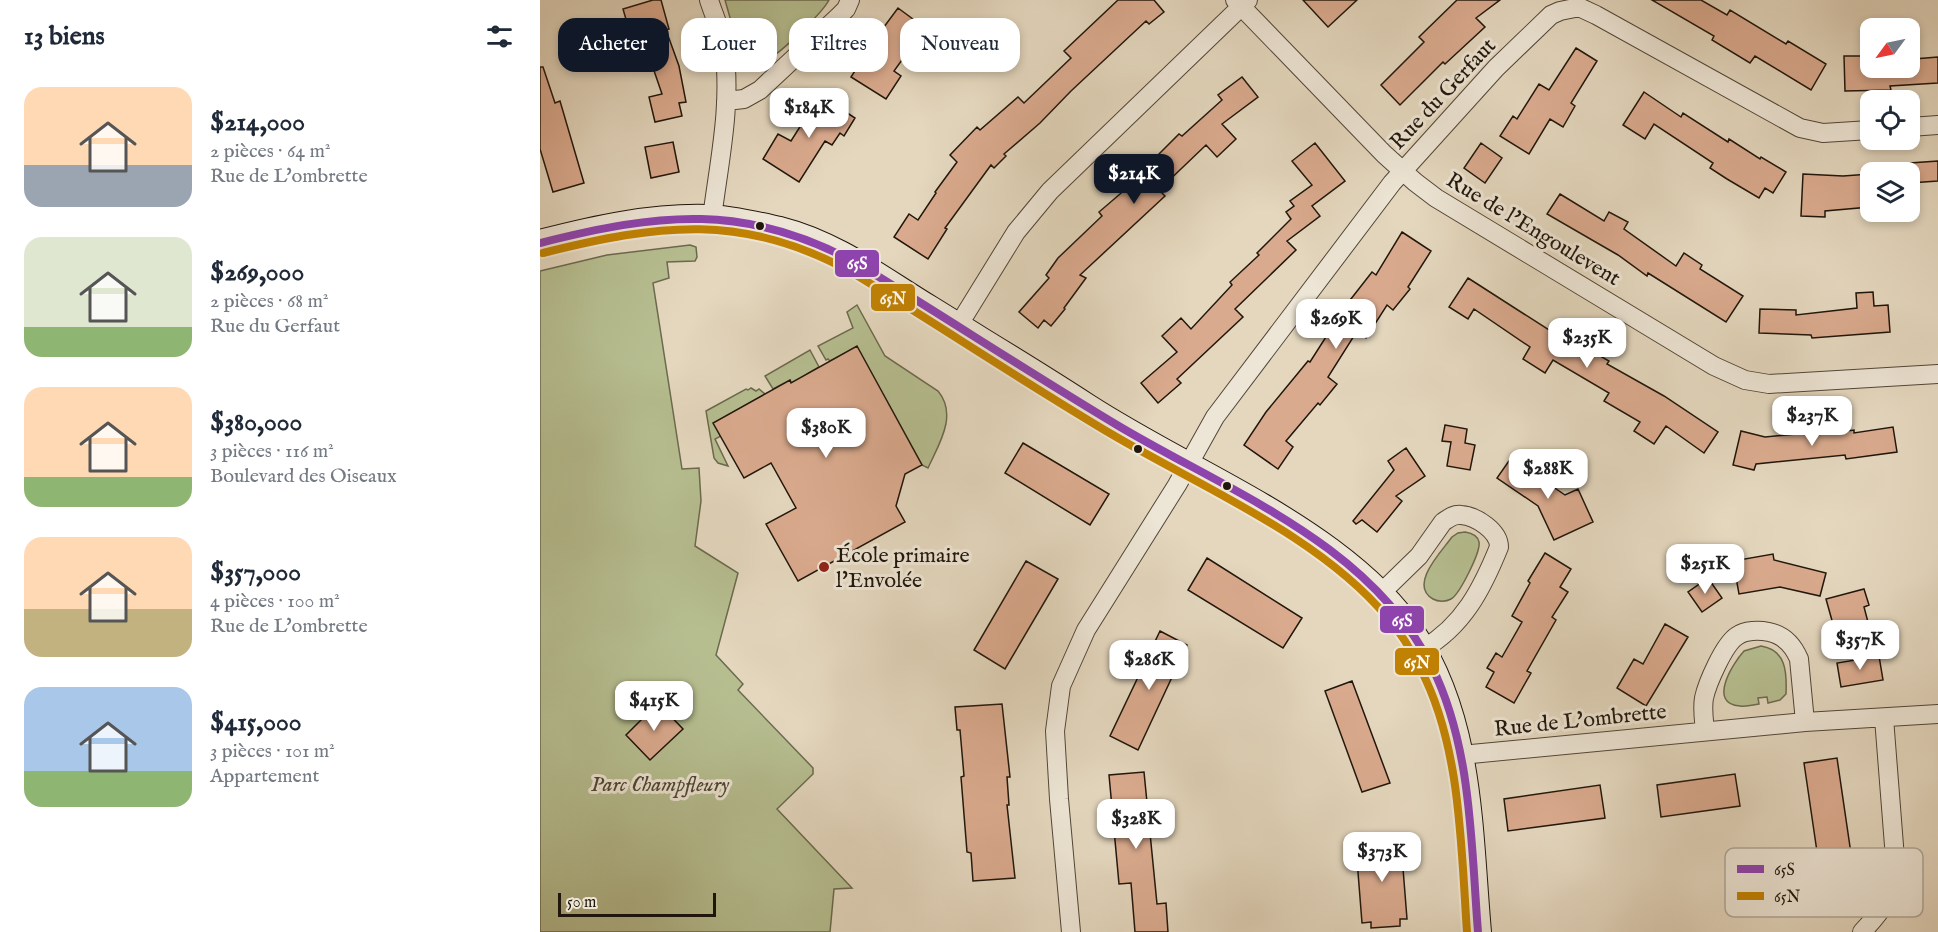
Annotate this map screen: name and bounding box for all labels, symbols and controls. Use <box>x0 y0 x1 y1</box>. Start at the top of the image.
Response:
chip: Acheter <box>558 18 669 72</box>
chip: Louer <box>681 18 777 72</box>
chip: Filtres <box>789 18 888 72</box>
chip: Nouveau <box>900 18 1020 72</box>
north arrow <box>1860 18 1920 78</box>
map controls <box>1860 18 1920 222</box>
text: 13 biens <box>24 20 105 53</box>
icon: filters <box>483 20 516 53</box>
street label: Rue du Gerfaut <box>1384 32 1503 156</box>
pin: $184K <box>767 88 851 139</box>
button: locate <box>1860 90 1920 150</box>
text: $184K <box>784 95 834 120</box>
text: $214,000 <box>210 106 305 139</box>
icon: home <box>72 111 144 183</box>
text: 2 pièces · 64 m² <box>210 139 331 164</box>
pin: $214K <box>1092 154 1176 205</box>
text: $214K <box>1108 161 1160 186</box>
button: layers <box>1860 162 1920 222</box>
text: Rue de L'ombrette <box>210 164 368 189</box>
street label: Rue de l'Engoulevent <box>1441 167 1626 293</box>
unlabelled marker <box>754 220 766 232</box>
line badge: 65S <box>834 249 880 278</box>
text: 65S <box>847 255 867 275</box>
text: $269,000 <box>210 256 304 289</box>
icon: home <box>72 261 144 333</box>
line badge: 65N <box>870 283 916 312</box>
text: 2 pièces · 68 m² <box>210 289 329 314</box>
text: 65N <box>880 290 906 310</box>
pin: $269K <box>1294 299 1378 350</box>
text: $269K <box>1310 306 1362 331</box>
text: Rue du Gerfaut <box>210 314 340 339</box>
pin: $235K <box>1545 318 1629 369</box>
text: $235K <box>1562 325 1612 350</box>
pin: $237K <box>1770 396 1854 447</box>
text: $237K <box>1786 403 1838 428</box>
text: $380,000 <box>210 406 302 439</box>
pin: $380K <box>784 408 868 459</box>
icon: home <box>72 411 144 483</box>
text: $380K <box>801 415 851 440</box>
text: 3 pièces · 116 m² <box>210 439 334 464</box>
unlabelled marker <box>1132 443 1144 455</box>
pin: $288K <box>1506 449 1590 500</box>
text: $288K <box>1523 456 1573 481</box>
text: Boulevard des Oiseaux <box>210 464 397 489</box>
unlabelled marker <box>1221 480 1233 492</box>
place label: École primaire l'Envolée <box>836 542 970 595</box>
pin: $251K <box>1663 544 1747 595</box>
text: $251K <box>1680 551 1730 576</box>
text: $357,000 <box>210 556 301 589</box>
marker: École primaire l'Envolée <box>817 560 831 574</box>
icon: home <box>72 561 144 633</box>
text: 4 pièces · 100 m² <box>210 589 340 614</box>
line badge: 65S <box>1379 605 1425 634</box>
text: 65S <box>1392 612 1412 632</box>
text: Rue de L'ombrette <box>210 614 368 639</box>
pin: $357K <box>1818 620 1902 671</box>
text: $357K <box>1835 627 1885 652</box>
pin: $286K <box>1107 640 1191 691</box>
text: $286K <box>1123 647 1175 672</box>
line badge: 65N <box>1394 647 1440 676</box>
text: 65N <box>1404 654 1430 674</box>
pin: $415K <box>612 681 696 732</box>
text: $415K <box>629 688 679 713</box>
street label: Rue de L'ombrette <box>1493 698 1668 744</box>
text: $415,000 <box>210 706 301 739</box>
icon: home <box>72 711 144 783</box>
text: 3 pièces · 101 m² <box>210 739 335 764</box>
text: Appartement <box>210 764 319 789</box>
park label: Parc Champfleury <box>591 771 730 799</box>
pin: $328K <box>1094 799 1178 850</box>
text: $328K <box>1111 806 1161 831</box>
pin: $373K <box>1340 832 1424 883</box>
text: $373K <box>1357 839 1407 864</box>
legend <box>1725 848 1923 917</box>
text: 65S <box>1774 861 1795 881</box>
text: 65N <box>1774 888 1801 908</box>
scale bar <box>558 890 716 918</box>
text: 50 m <box>567 893 596 913</box>

